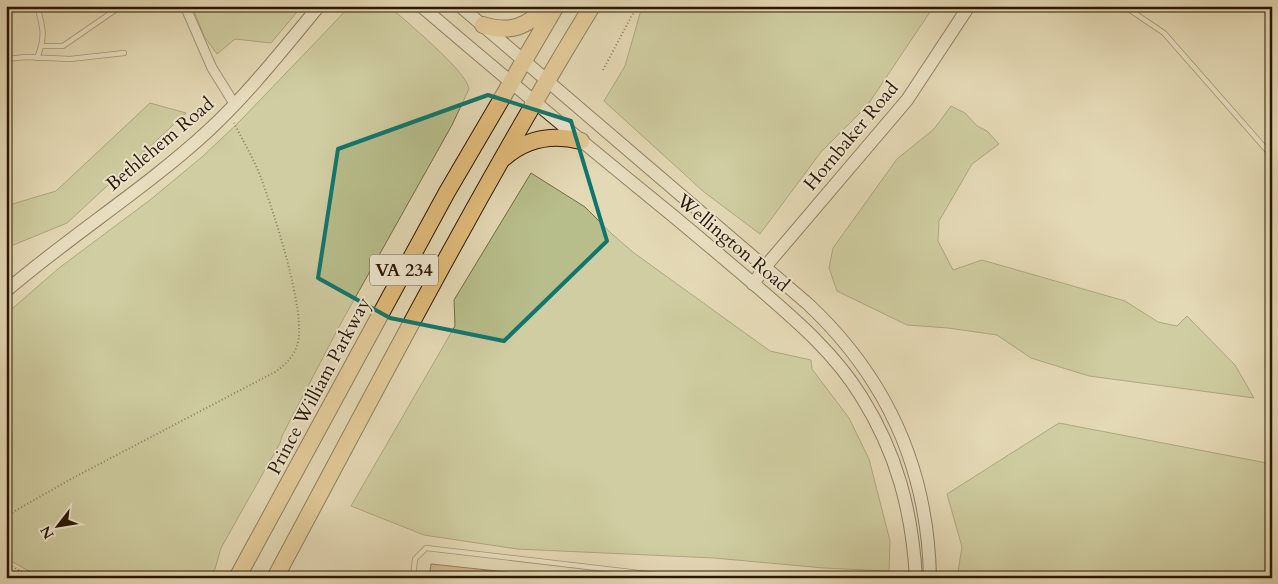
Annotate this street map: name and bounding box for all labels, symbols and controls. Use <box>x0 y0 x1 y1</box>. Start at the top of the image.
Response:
street label: Hornbaker Road <box>798 76 904 196</box>
street label: Bethlehem Road <box>101 91 219 197</box>
street label: Wellington Road <box>670 187 795 298</box>
road number: VA 234 <box>370 254 438 286</box>
street label: Prince William Parkway <box>261 293 377 479</box>
north arrow <box>32 502 82 552</box>
text: N <box>36 522 59 543</box>

